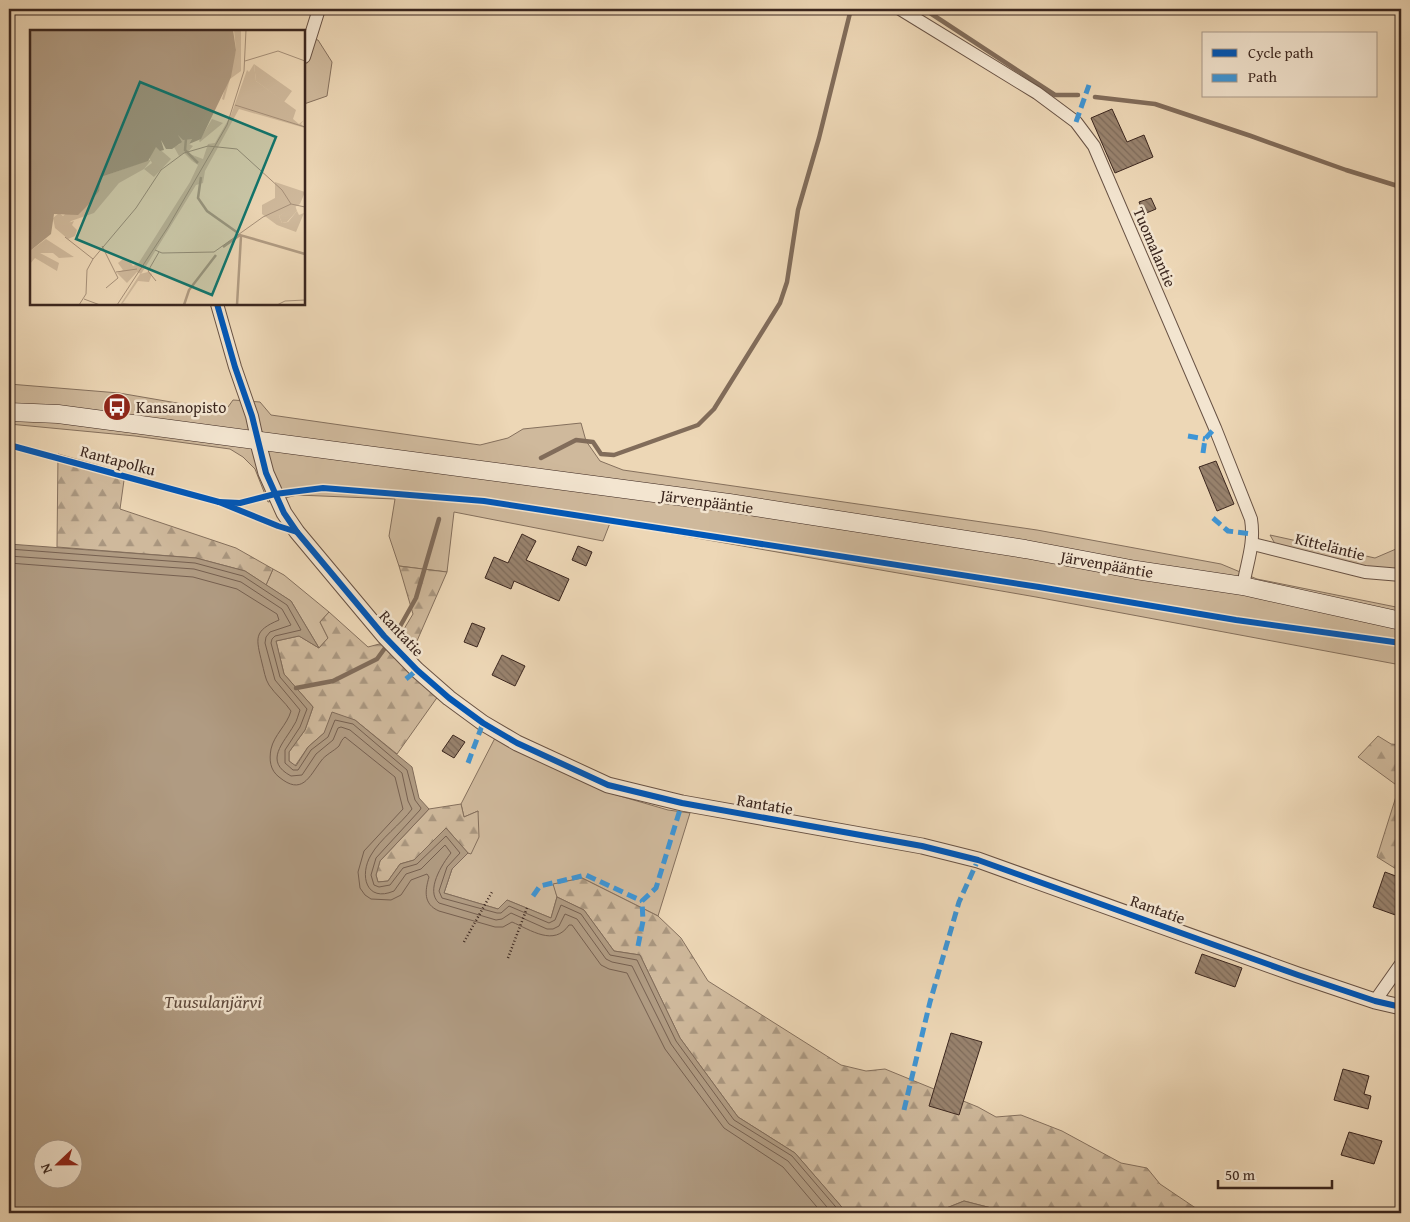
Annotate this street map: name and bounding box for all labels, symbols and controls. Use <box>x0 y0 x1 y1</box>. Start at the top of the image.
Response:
inset map <box>30 30 305 305</box>
legend <box>1202 32 1378 98</box>
text: Cycle path <box>1248 42 1314 63</box>
text: Path <box>1248 66 1277 87</box>
street label: Tuomalantie <box>1127 203 1183 291</box>
bus stop icon: Kansanopisto <box>102 392 132 422</box>
place label: Kansanopisto <box>136 395 226 419</box>
street label: Rantapolku <box>78 438 159 482</box>
street label: Järvenpääntie <box>657 482 755 519</box>
street label: Kitteläntie <box>1292 526 1368 566</box>
street label: Järvenpääntie <box>1057 544 1155 584</box>
street label: Rantatie <box>374 604 430 662</box>
street label: Rantatie <box>735 787 795 821</box>
street label: Rantatie <box>1127 888 1189 930</box>
water label: Tuusulanjärvi <box>164 988 262 1015</box>
north arrow <box>32 1140 82 1190</box>
scale bar <box>1218 1157 1331 1189</box>
text: N <box>35 1160 57 1177</box>
text: 50 m <box>1225 1164 1256 1185</box>

